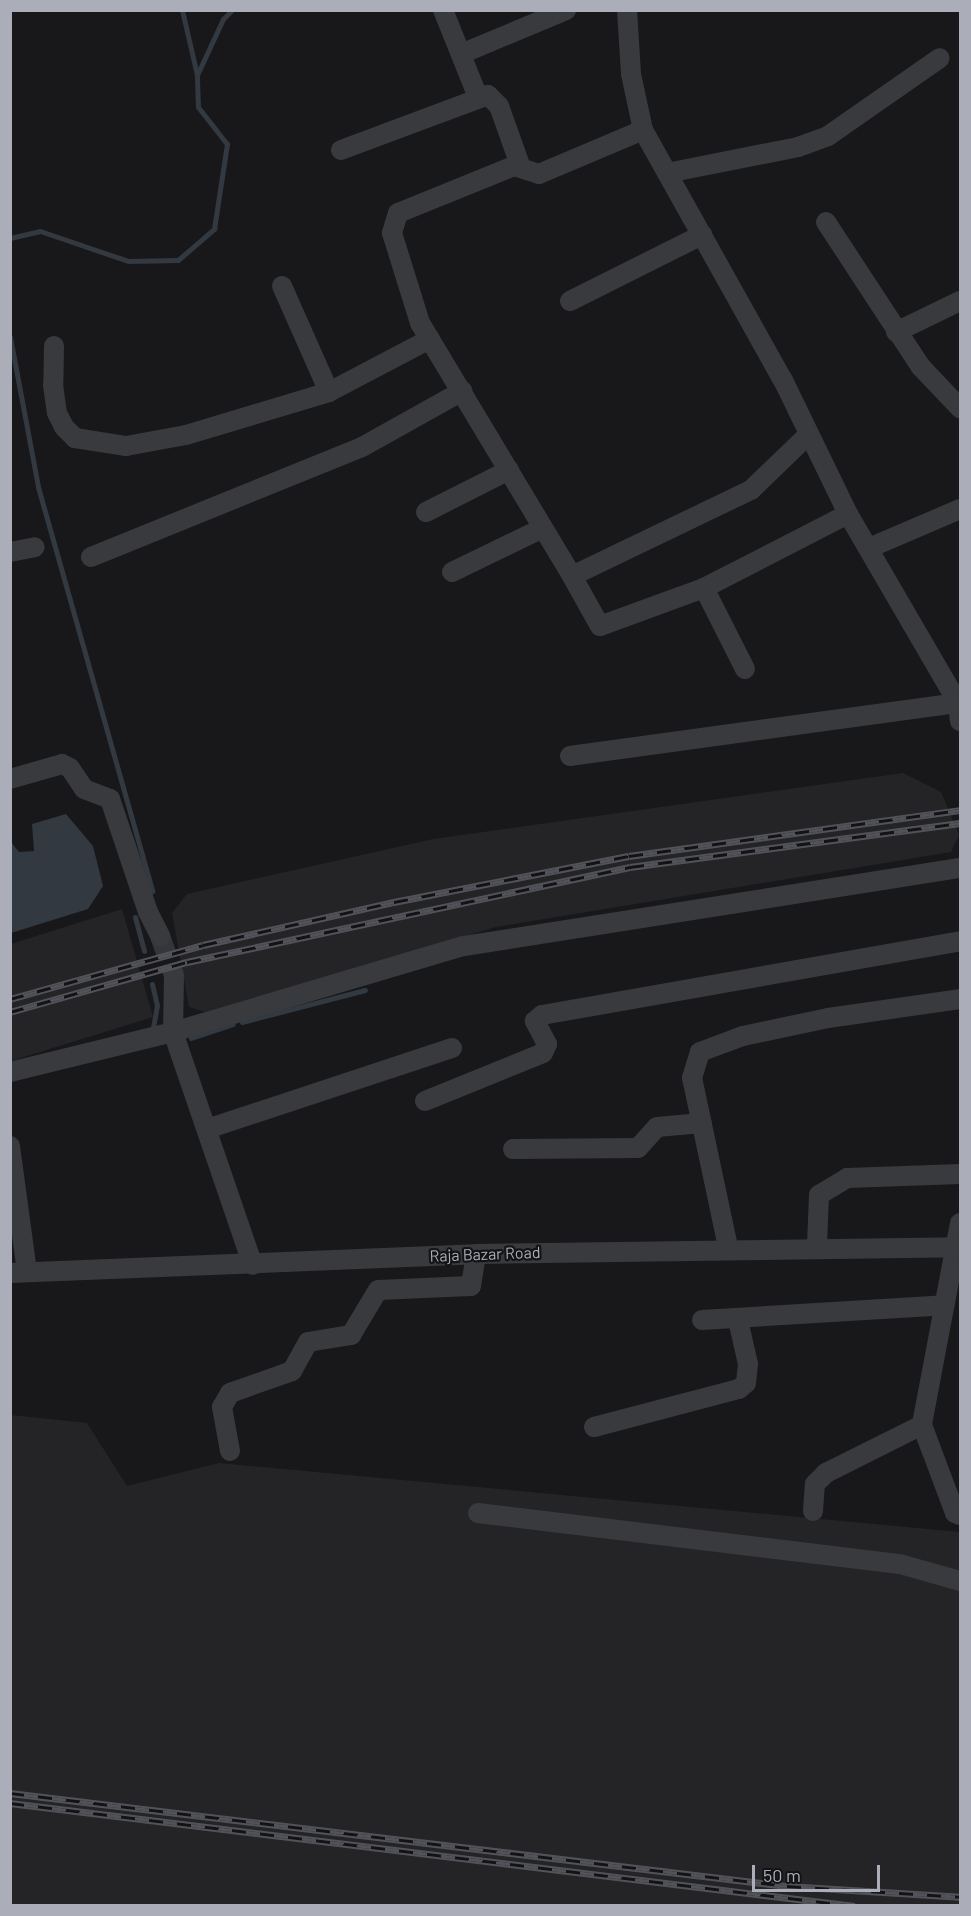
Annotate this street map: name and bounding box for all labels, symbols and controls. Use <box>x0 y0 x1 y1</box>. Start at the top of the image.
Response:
street label: Raja Bazar Road <box>429 1242 541 1266</box>
scale bar <box>755 1853 882 1891</box>
text: 50 m <box>763 1864 801 1886</box>

